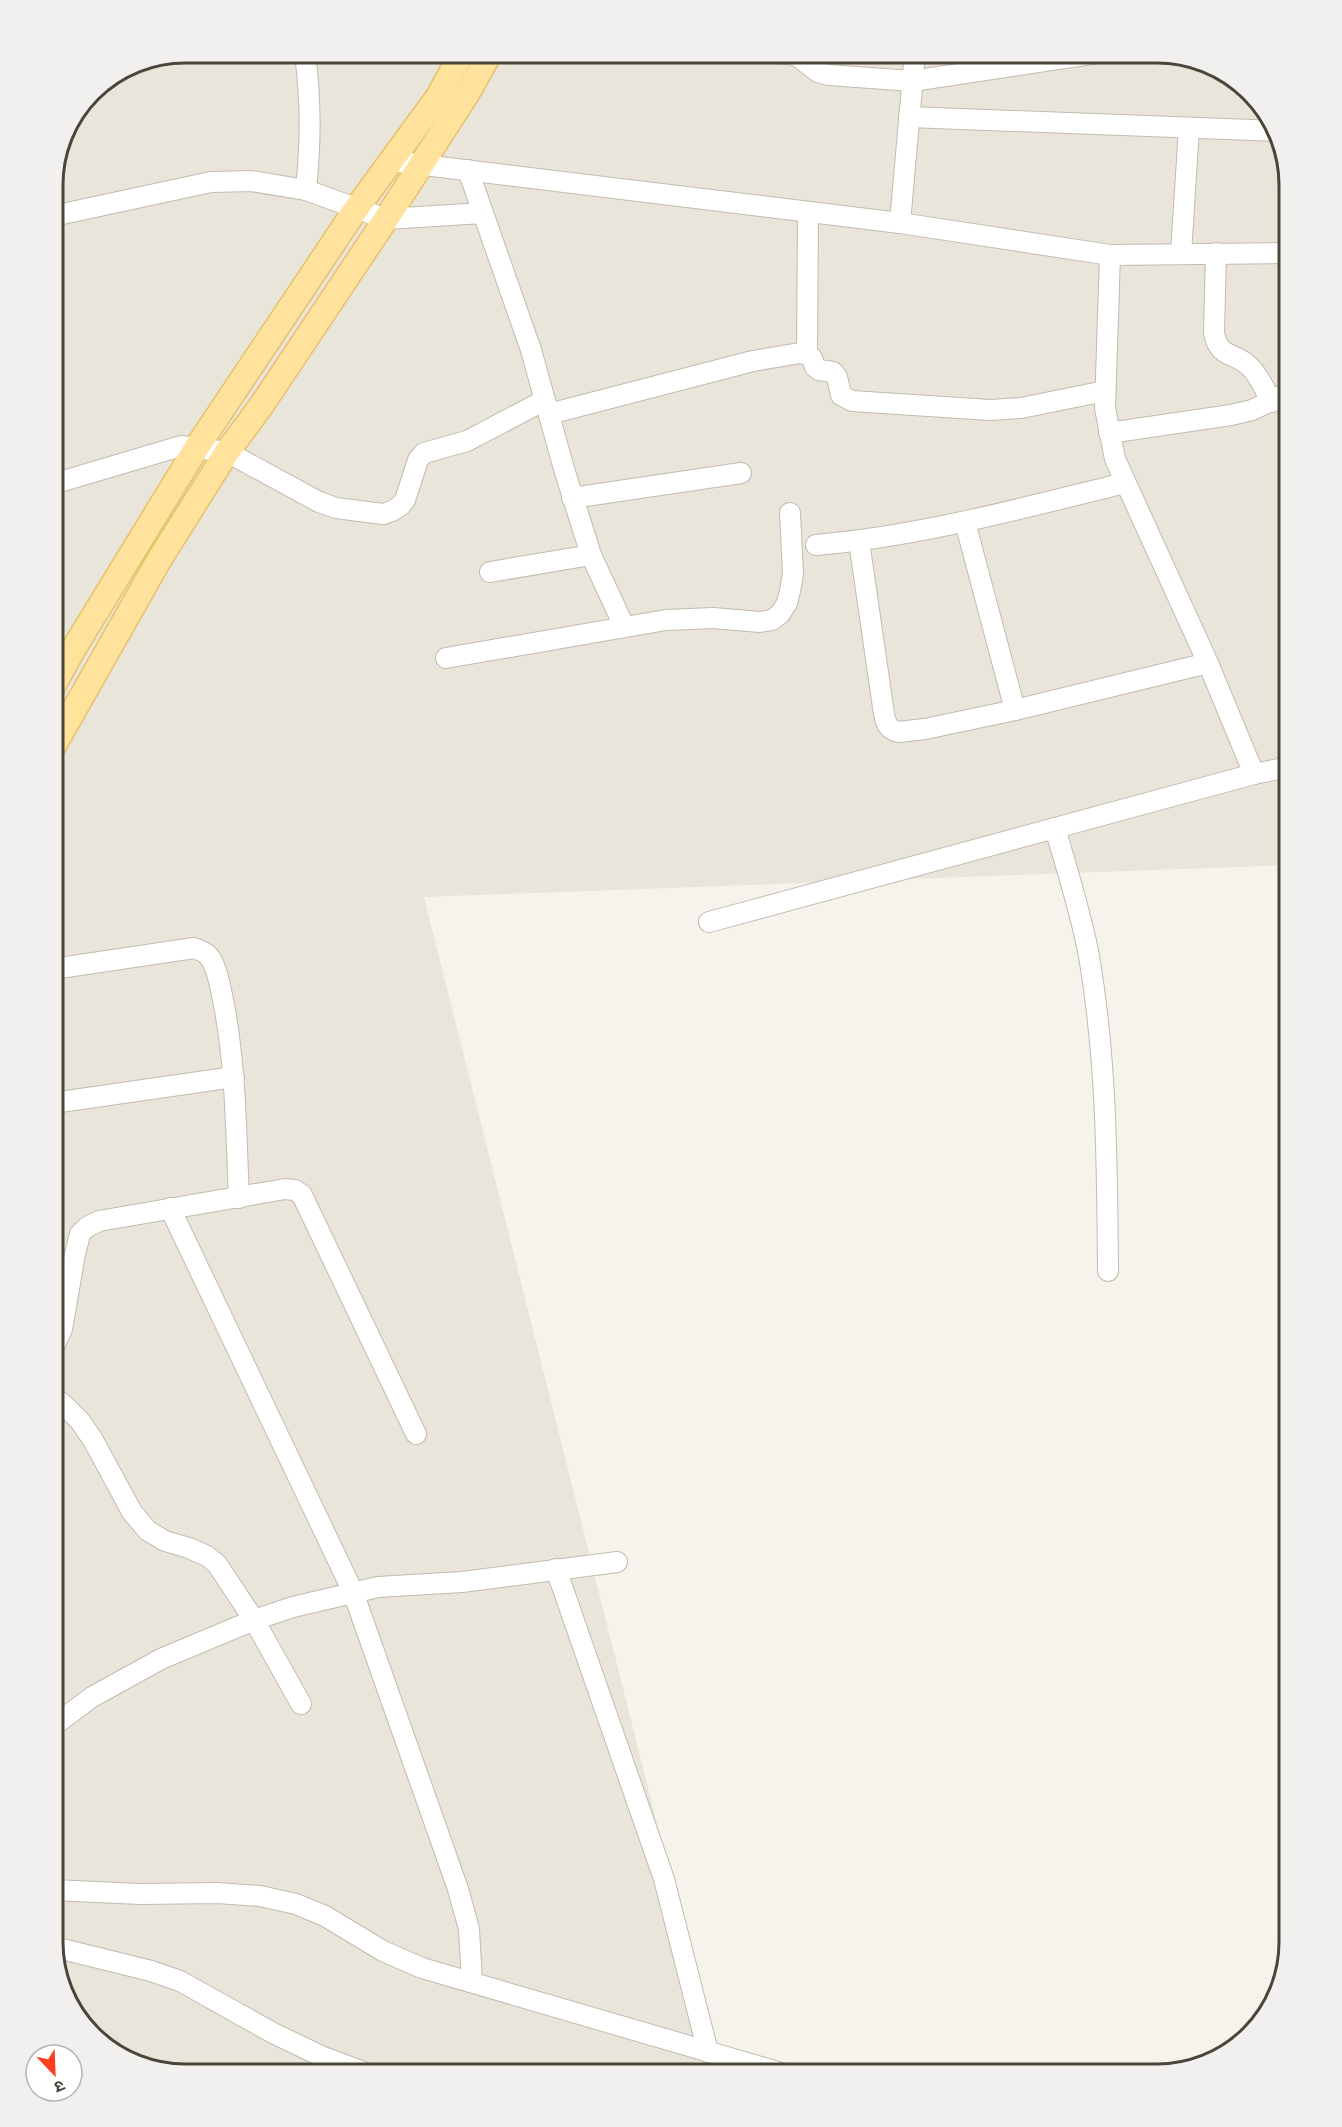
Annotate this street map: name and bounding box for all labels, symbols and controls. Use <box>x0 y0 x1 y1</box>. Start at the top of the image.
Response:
north arrow <box>24 2043 84 2103</box>
text: उ <box>51 2077 67 2096</box>

